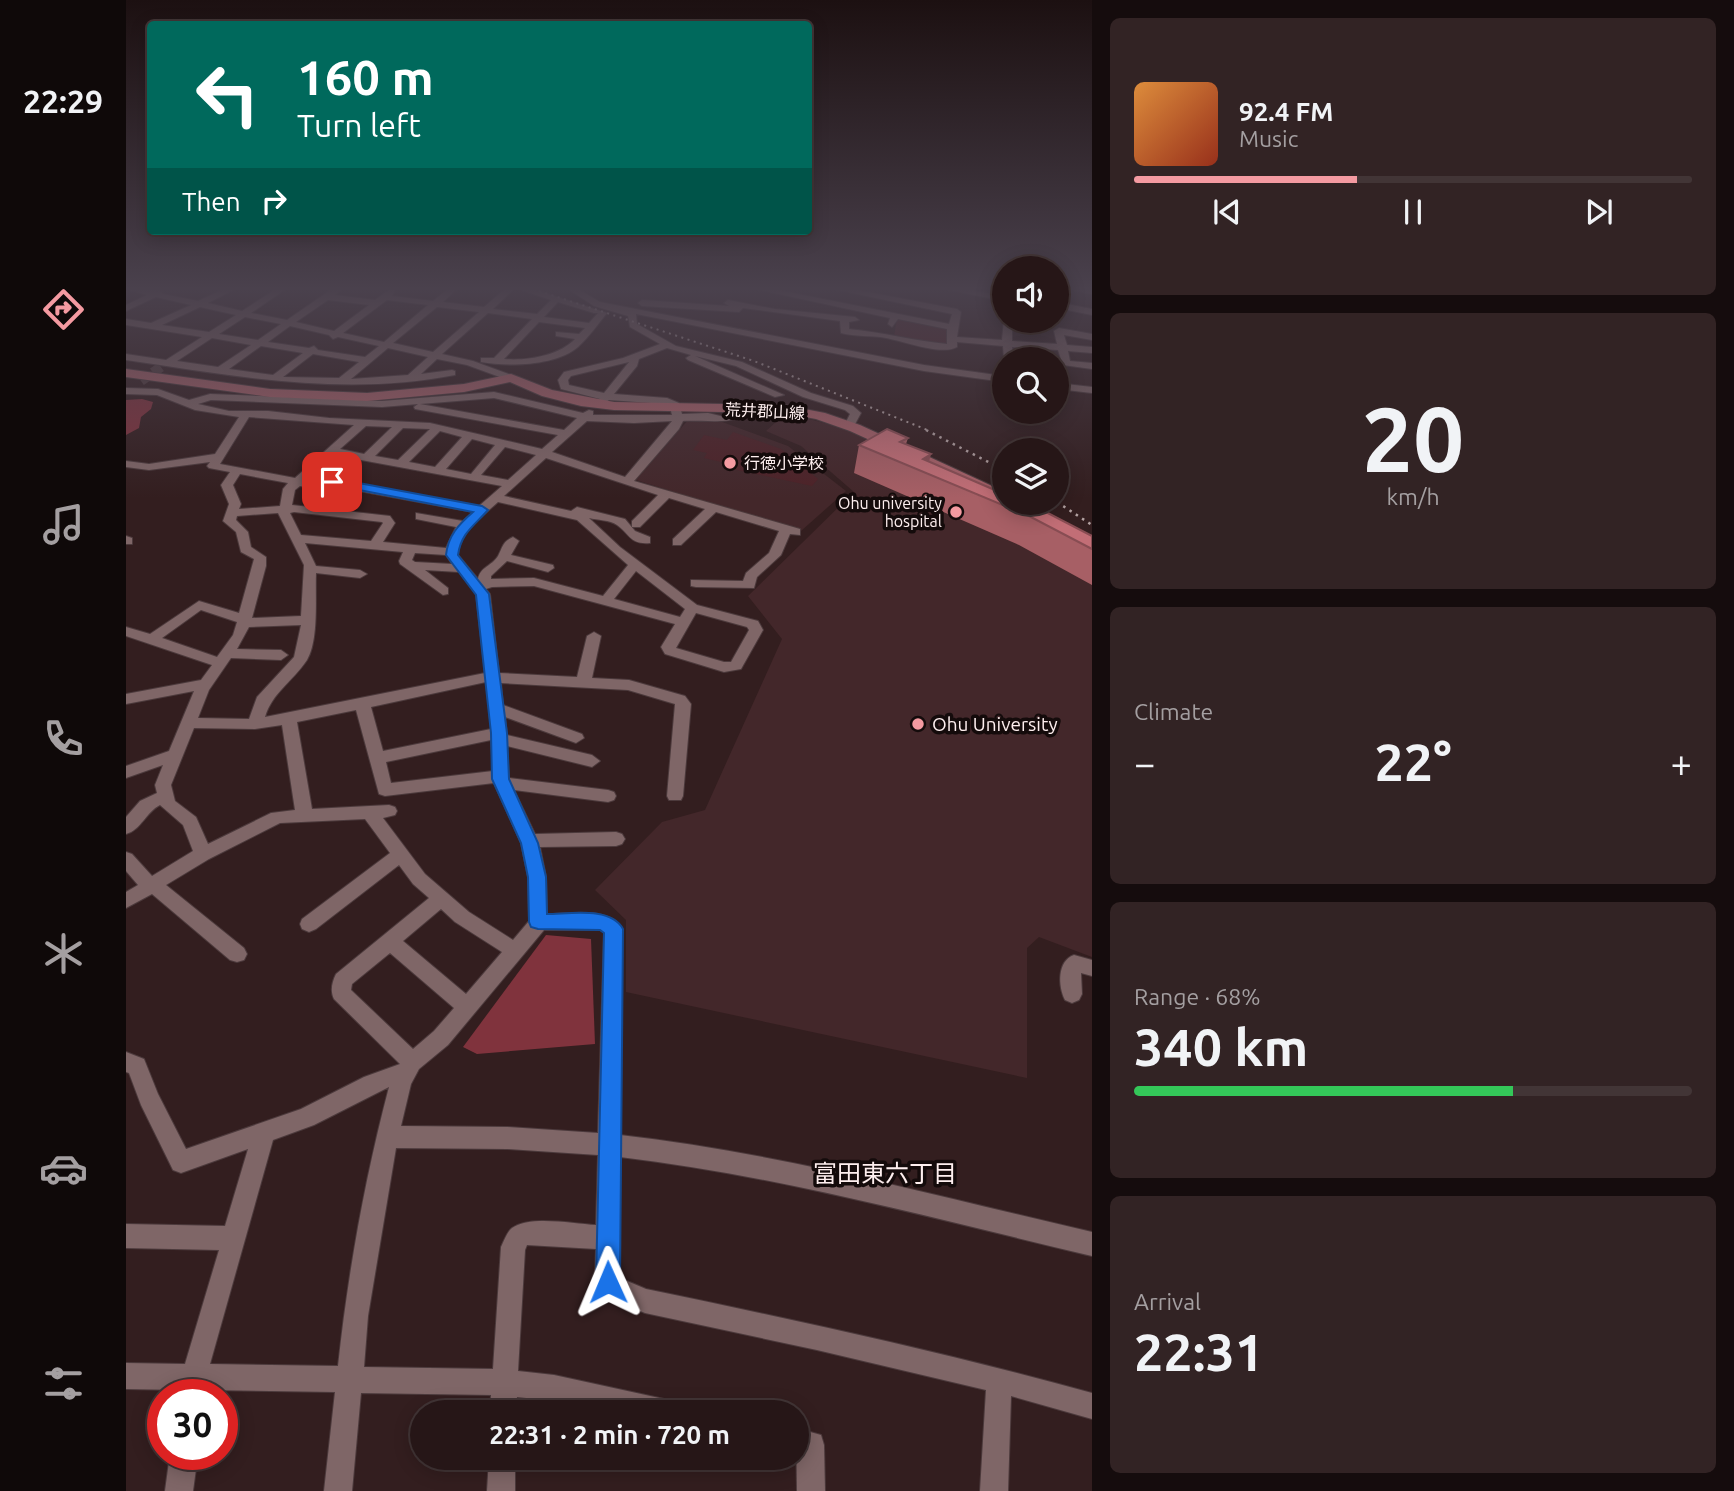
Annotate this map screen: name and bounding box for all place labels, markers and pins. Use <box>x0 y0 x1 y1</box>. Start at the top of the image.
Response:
pin <box>302 452 362 512</box>
place label: 行徳小学校 <box>744 454 824 472</box>
marker: 行徳小学校 <box>722 455 738 471</box>
place label: Ohu university hospital <box>838 494 942 530</box>
marker: Ohu university hospital <box>948 504 964 520</box>
place label: Ohu University <box>932 713 1058 735</box>
marker: Ohu University <box>910 716 926 732</box>

